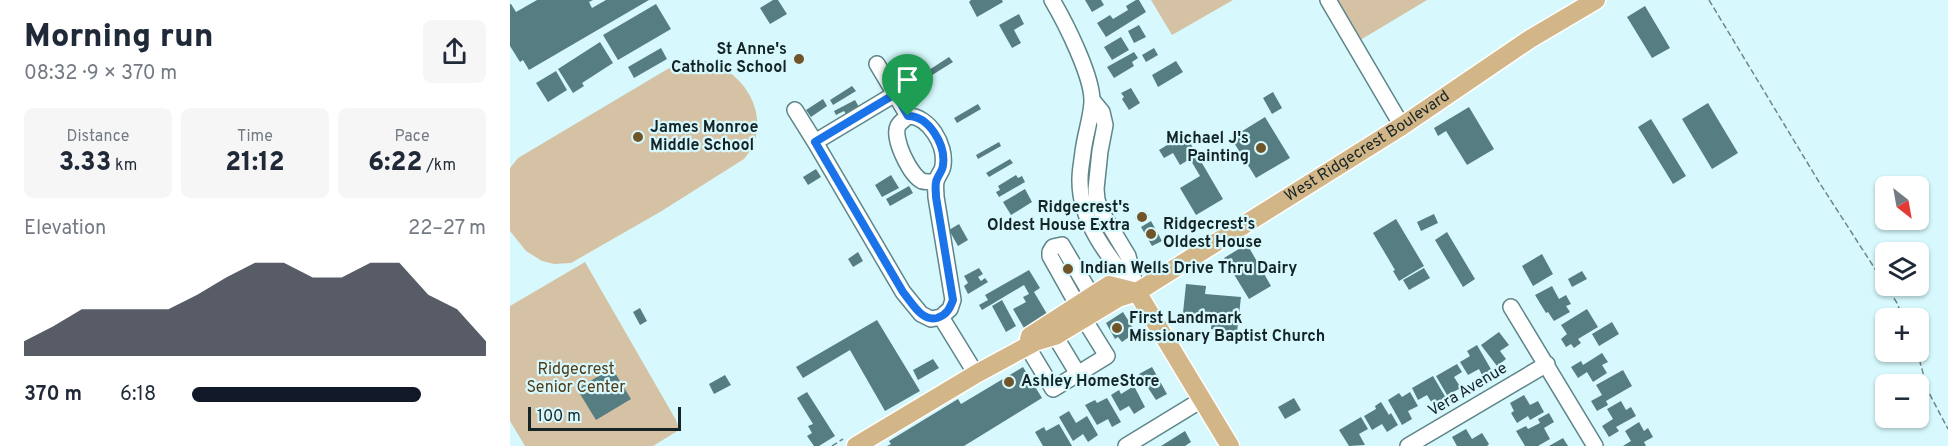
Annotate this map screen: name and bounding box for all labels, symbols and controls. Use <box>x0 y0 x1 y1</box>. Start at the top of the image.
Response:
text: Morning run <box>24 17 214 59</box>
button: share <box>423 20 486 83</box>
place label: St Anne's Catholic School <box>671 40 787 78</box>
marker: St Anne's Catholic School <box>792 52 806 66</box>
pin <box>882 54 933 116</box>
text: 08:32 · 9 × 370 m <box>24 61 177 87</box>
icon: arrive <box>891 63 924 96</box>
street label: West Ridgecrest Boulevard <box>1281 86 1454 207</box>
place label: James Monroe Middle School <box>650 118 759 156</box>
text: Distance <box>67 127 129 147</box>
text: Time <box>237 127 273 147</box>
text: Pace <box>394 127 430 147</box>
place label: Michael J's Painting <box>1166 129 1249 167</box>
marker: James Monroe Middle School <box>631 130 645 144</box>
marker: Michael J's Painting <box>1254 141 1268 155</box>
text: 3.33 <box>59 147 111 180</box>
text: 21:12 <box>225 147 285 180</box>
text: 6:22 <box>368 147 422 180</box>
text: km <box>111 156 137 176</box>
text: /km <box>422 156 456 176</box>
north arrow <box>1875 176 1929 230</box>
map controls <box>1875 176 1929 428</box>
place label: Ridgecrest's Oldest House Extra <box>987 198 1130 236</box>
marker: Ridgecrest's Oldest House Extra <box>1135 210 1149 224</box>
place label: Ridgecrest's Oldest House <box>1163 215 1262 253</box>
text: Elevation <box>24 216 106 242</box>
text: 22–27 m <box>408 216 486 242</box>
marker: Ridgecrest's Oldest House <box>1144 227 1158 241</box>
button: layers <box>1875 242 1929 296</box>
place label: Indian Wells Drive Thru Dairy <box>1080 259 1297 279</box>
marker: Indian Wells Drive Thru Dairy <box>1061 262 1075 276</box>
button: + <box>1875 308 1929 362</box>
place label: First Landmark Missionary Baptist Church <box>1129 309 1325 347</box>
marker: First Landmark Missionary Baptist Church <box>1110 321 1124 335</box>
street label: Vera Avenue <box>1425 359 1511 421</box>
park label: Ridgecrest Senior Center <box>527 360 625 398</box>
place label: Ashley HomeStore <box>1021 372 1160 392</box>
button: − <box>1875 374 1929 428</box>
marker: Ashley HomeStore <box>1002 375 1016 389</box>
text: 370 m <box>24 382 82 408</box>
text: 6:18 <box>120 382 156 408</box>
scale bar <box>528 404 681 432</box>
text: 100 m <box>537 407 581 427</box>

